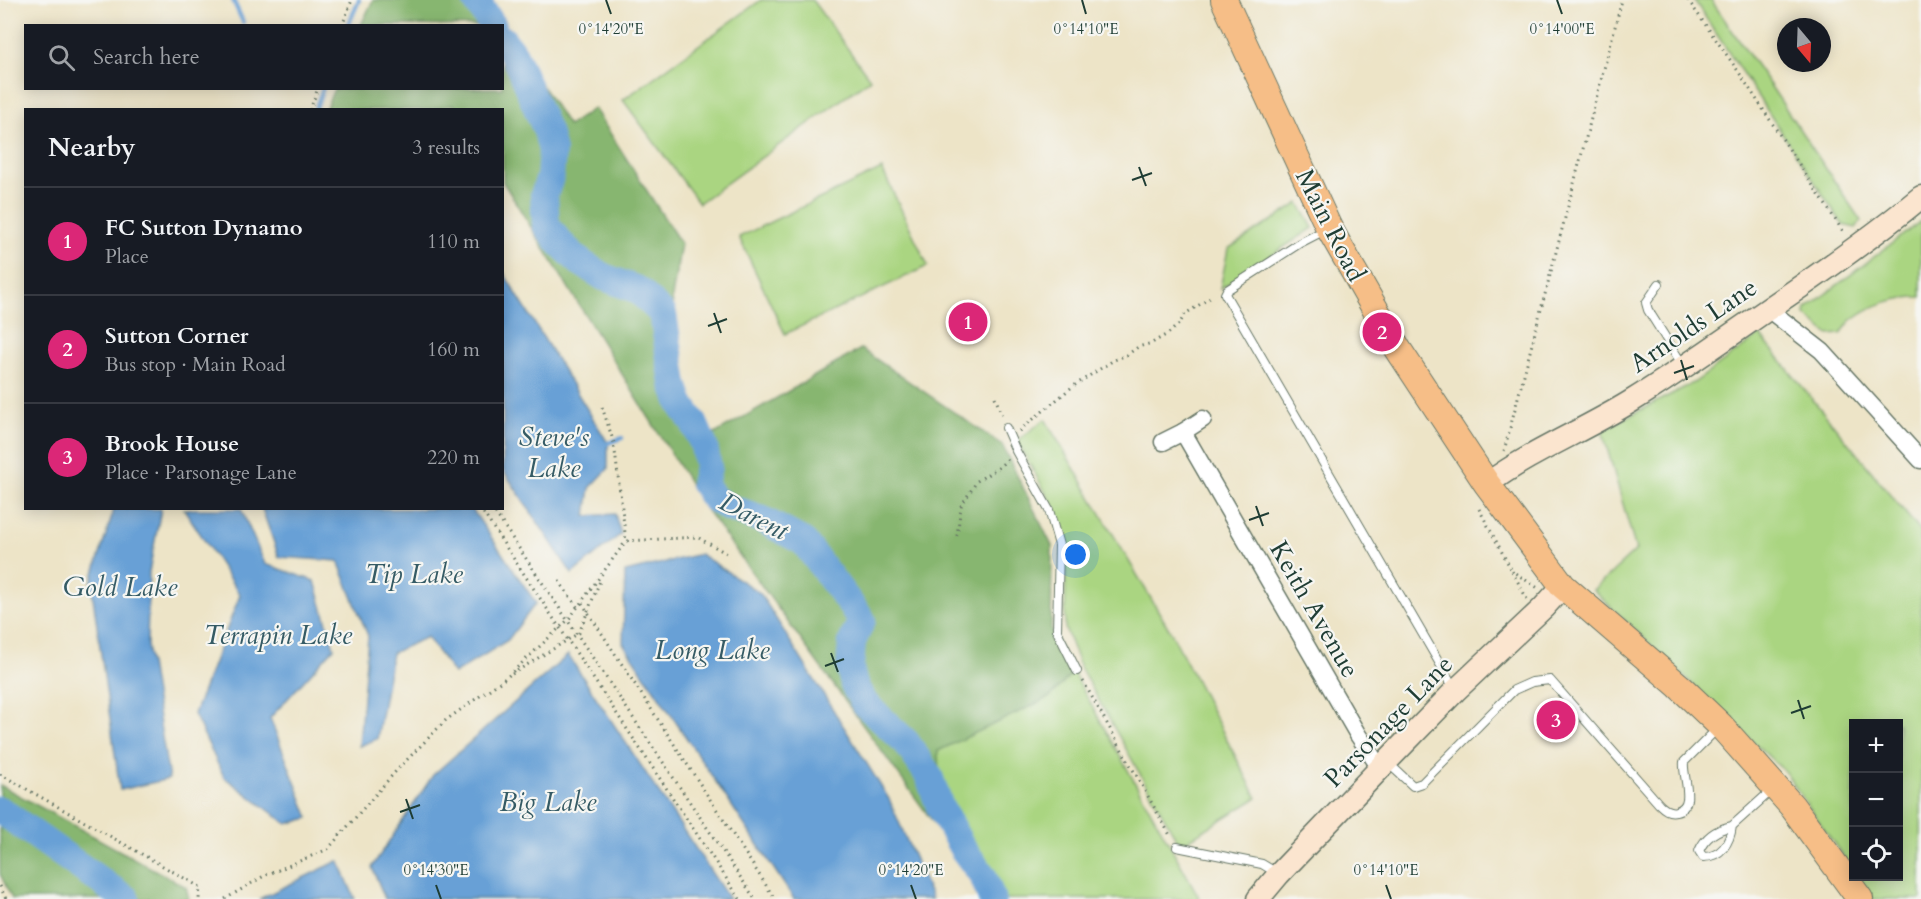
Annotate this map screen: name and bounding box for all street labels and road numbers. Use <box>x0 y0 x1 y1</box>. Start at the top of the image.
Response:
street label: Main Road <box>1287 163 1374 288</box>
street label: Arnolds Lane <box>1623 270 1764 381</box>
street label: Keith Avenue <box>1261 535 1368 684</box>
street label: Parsonage Lane <box>1316 647 1461 795</box>

